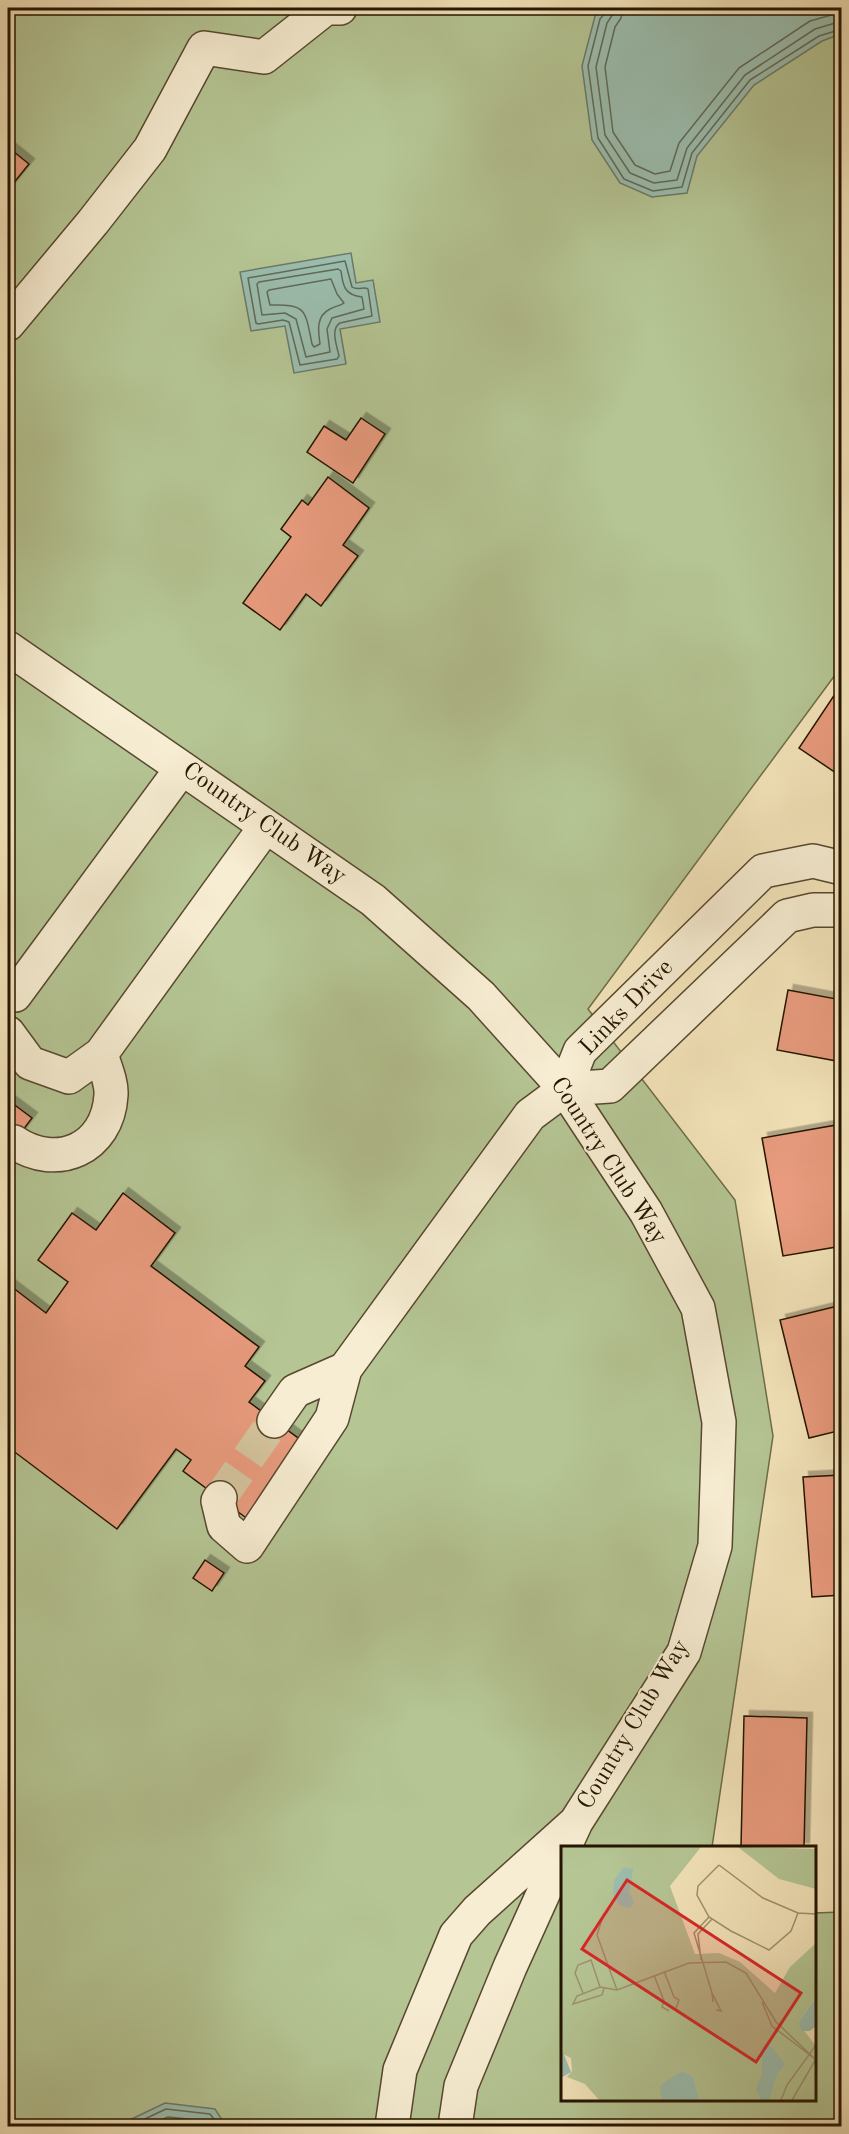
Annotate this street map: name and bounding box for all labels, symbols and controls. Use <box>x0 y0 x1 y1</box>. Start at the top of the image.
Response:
street label: Country Club Way <box>178 759 350 890</box>
street label: Links Drive <box>576 955 678 1061</box>
street label: Country Club Way <box>545 1073 671 1249</box>
street label: Country Club Way <box>574 1636 694 1814</box>
inset map <box>561 1846 816 2101</box>

